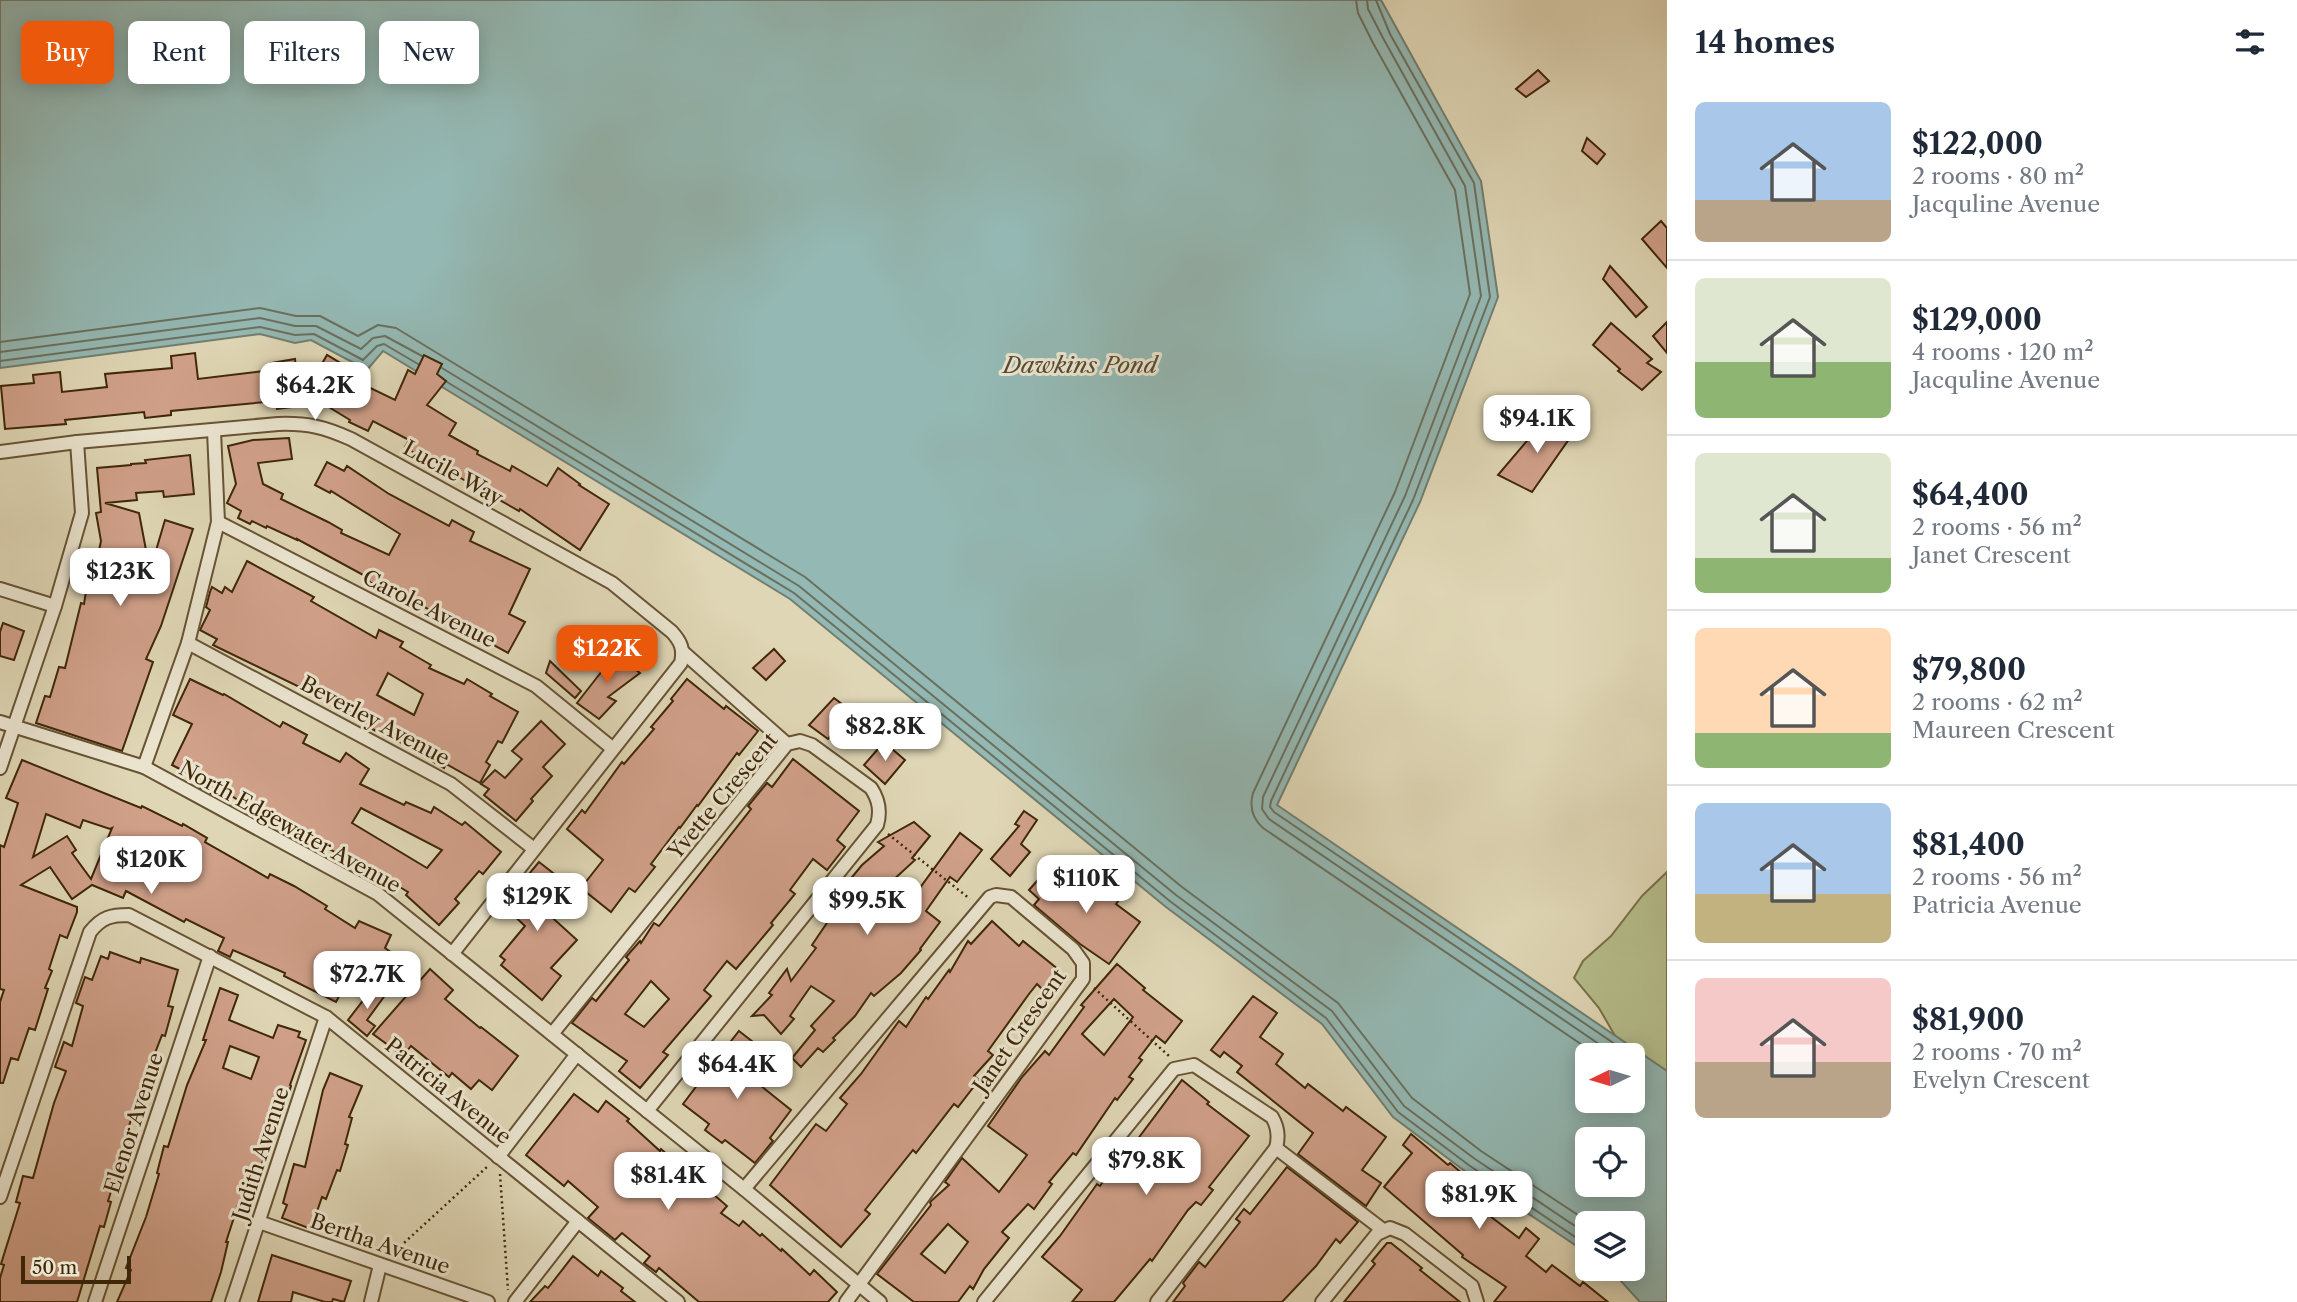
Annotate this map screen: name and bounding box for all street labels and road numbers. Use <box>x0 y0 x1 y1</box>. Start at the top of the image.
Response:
street label: Lucile Way <box>399 435 508 510</box>
street label: Carole Avenue <box>358 564 500 653</box>
street label: Beverley Avenue <box>296 671 454 770</box>
street label: Yvette Crescent <box>662 727 783 865</box>
street label: North Edgewater Avenue <box>175 755 405 898</box>
street label: Janet Crescent <box>966 964 1072 1100</box>
street label: Patricia Avenue <box>380 1032 516 1149</box>
street label: Elenor Avenue <box>99 1049 168 1196</box>
street label: Judith Avenue <box>226 1084 294 1227</box>
street label: Bertha Avenue <box>307 1208 453 1279</box>

